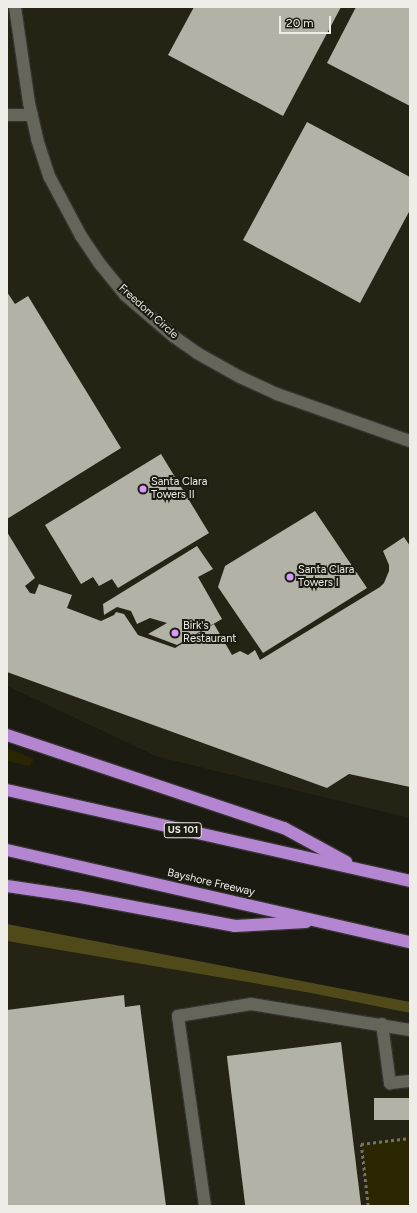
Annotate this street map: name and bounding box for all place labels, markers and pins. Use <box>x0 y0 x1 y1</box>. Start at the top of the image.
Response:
place label: Santa Clara Towers II <box>151 476 207 502</box>
marker: Santa Clara Towers II <box>138 484 148 494</box>
place label: Santa Clara Towers I <box>298 564 354 590</box>
marker: Santa Clara Towers I <box>285 572 295 582</box>
place label: Birk's Restaurant <box>183 620 237 646</box>
marker: Birk's Restaurant <box>170 628 180 638</box>

